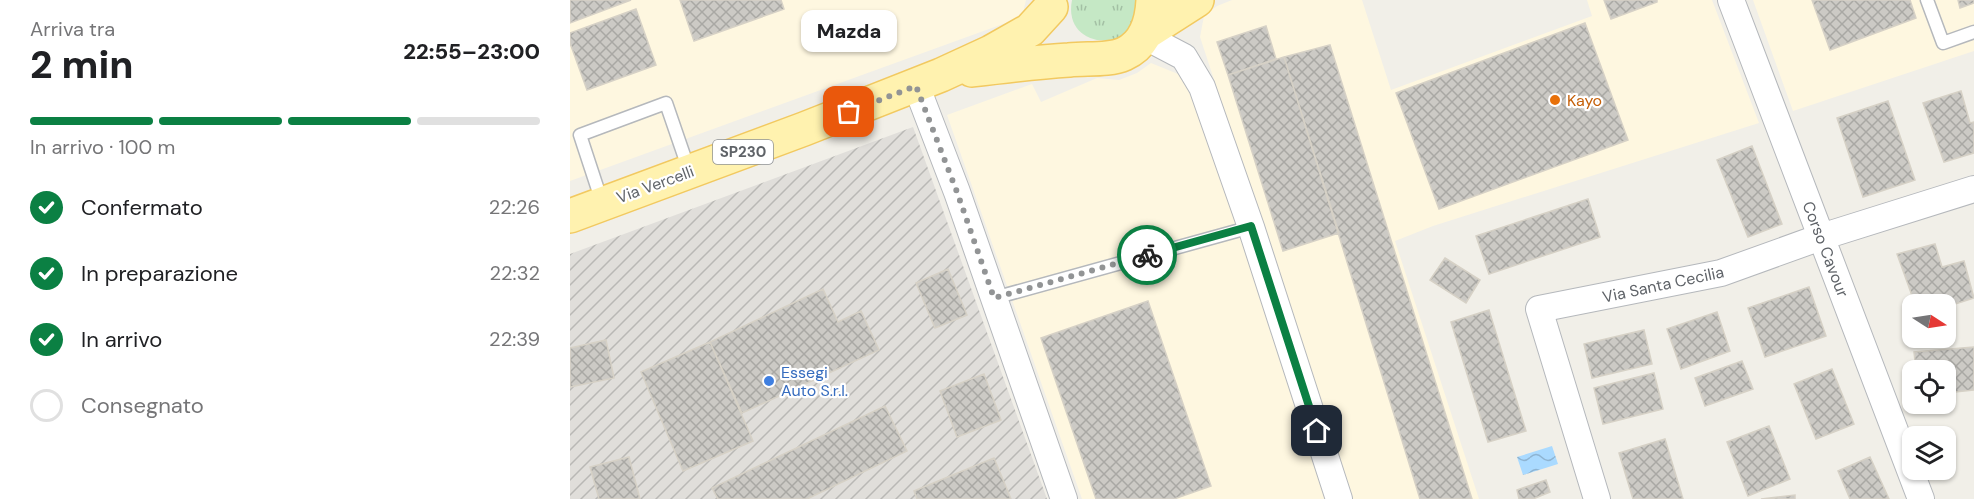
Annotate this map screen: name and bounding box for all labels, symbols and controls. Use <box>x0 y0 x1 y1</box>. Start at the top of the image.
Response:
callout: Mazda <box>801 10 897 52</box>
text: Arriva tra <box>30 16 115 42</box>
text: Mazda <box>817 18 881 44</box>
text: 22:55–23:00 <box>403 37 540 66</box>
text: 2 min <box>30 39 134 90</box>
pin <box>823 86 874 137</box>
place label: Kayo <box>1567 90 1602 111</box>
marker: Kayo <box>1548 93 1562 107</box>
icon: bag <box>832 95 865 128</box>
text: In arrivo · 100 m <box>30 134 175 160</box>
road number: SP230 <box>713 140 773 164</box>
street label: Via Vercelli <box>613 161 697 208</box>
icon: check <box>30 191 63 224</box>
text: Confermato <box>81 193 203 222</box>
text: 22:26 <box>489 194 540 220</box>
street label: Corso Cavour <box>1798 198 1853 300</box>
courier <box>1117 225 1177 285</box>
icon: bike <box>1131 239 1164 272</box>
icon: check <box>30 257 63 290</box>
text: In preparazione <box>81 259 238 288</box>
text: 22:32 <box>490 260 540 286</box>
street label: Via Santa Cecilia <box>1600 261 1726 308</box>
north arrow <box>1902 294 1956 348</box>
map controls <box>1902 294 1956 480</box>
icon: check <box>30 323 63 356</box>
text: In arrivo <box>81 325 162 354</box>
text: 22:39 <box>489 326 540 352</box>
button: locate <box>1902 360 1956 414</box>
place label: Essegi Auto S.r.l. <box>781 362 848 401</box>
marker: Essegi Auto S.r.l. <box>762 374 776 388</box>
text: Consegnato <box>81 391 204 420</box>
pin <box>1291 405 1342 456</box>
icon: home <box>1300 414 1333 447</box>
button: layers <box>1902 426 1956 480</box>

